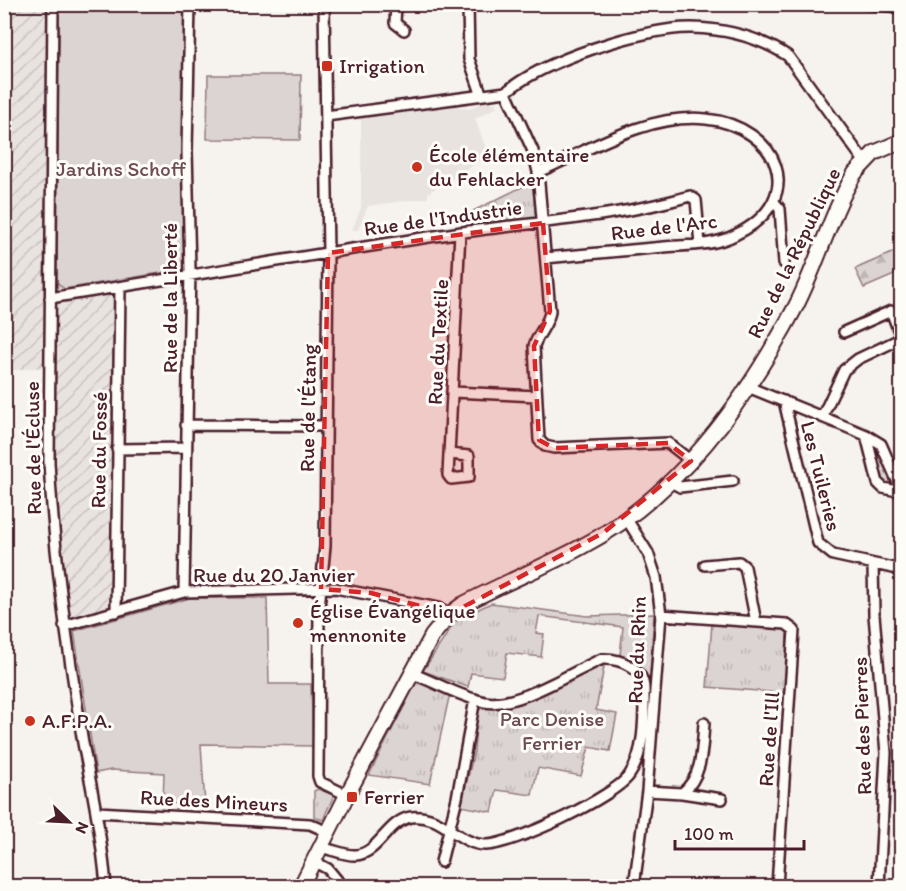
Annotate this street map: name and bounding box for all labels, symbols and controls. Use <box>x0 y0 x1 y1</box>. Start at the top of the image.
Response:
place label: Irrigation <box>339 53 425 78</box>
marker: Irrigation <box>320 59 334 73</box>
place label: École élémentaire du Fehlacker <box>429 142 589 191</box>
park label: Jardins Schoff <box>56 156 187 181</box>
marker: École élémentaire du Fehlacker <box>410 160 424 174</box>
street label: Rue de la République <box>741 163 846 342</box>
street label: Rue de l'Industrie <box>362 194 524 241</box>
street label: Rue de l'Arc <box>609 208 719 245</box>
street label: Rue de la Liberté <box>157 223 182 373</box>
street label: Rue du Textile <box>422 278 453 406</box>
street label: Rue de l'Étang <box>294 343 321 472</box>
street label: Rue de l'Écluse <box>19 381 46 515</box>
street label: Rue du Fossé <box>85 391 112 509</box>
street label: Les Tuileries <box>796 418 847 533</box>
street label: Rue du 20 Janvier <box>193 562 356 587</box>
street label: Rue du Rhin <box>622 596 651 704</box>
place label: Église Évangélique mennonite <box>310 598 476 647</box>
marker: Église Évangélique mennonite <box>291 616 305 630</box>
street label: Rue des Pierres <box>847 656 876 796</box>
street label: Rue de l'Ill <box>753 691 784 787</box>
park label: Parc Denise Ferrier <box>500 706 604 755</box>
place label: A.F.P.A. <box>42 708 112 733</box>
marker: A.F.P.A. <box>23 714 37 728</box>
street label: Rue des Mineurs <box>140 784 289 817</box>
place label: Ferrier <box>364 784 425 809</box>
marker: Ferrier <box>345 790 359 804</box>
north arrow <box>39 792 99 852</box>
scale bar <box>675 813 804 851</box>
text: N <box>71 819 93 837</box>
text: 100 m <box>684 823 734 845</box>

